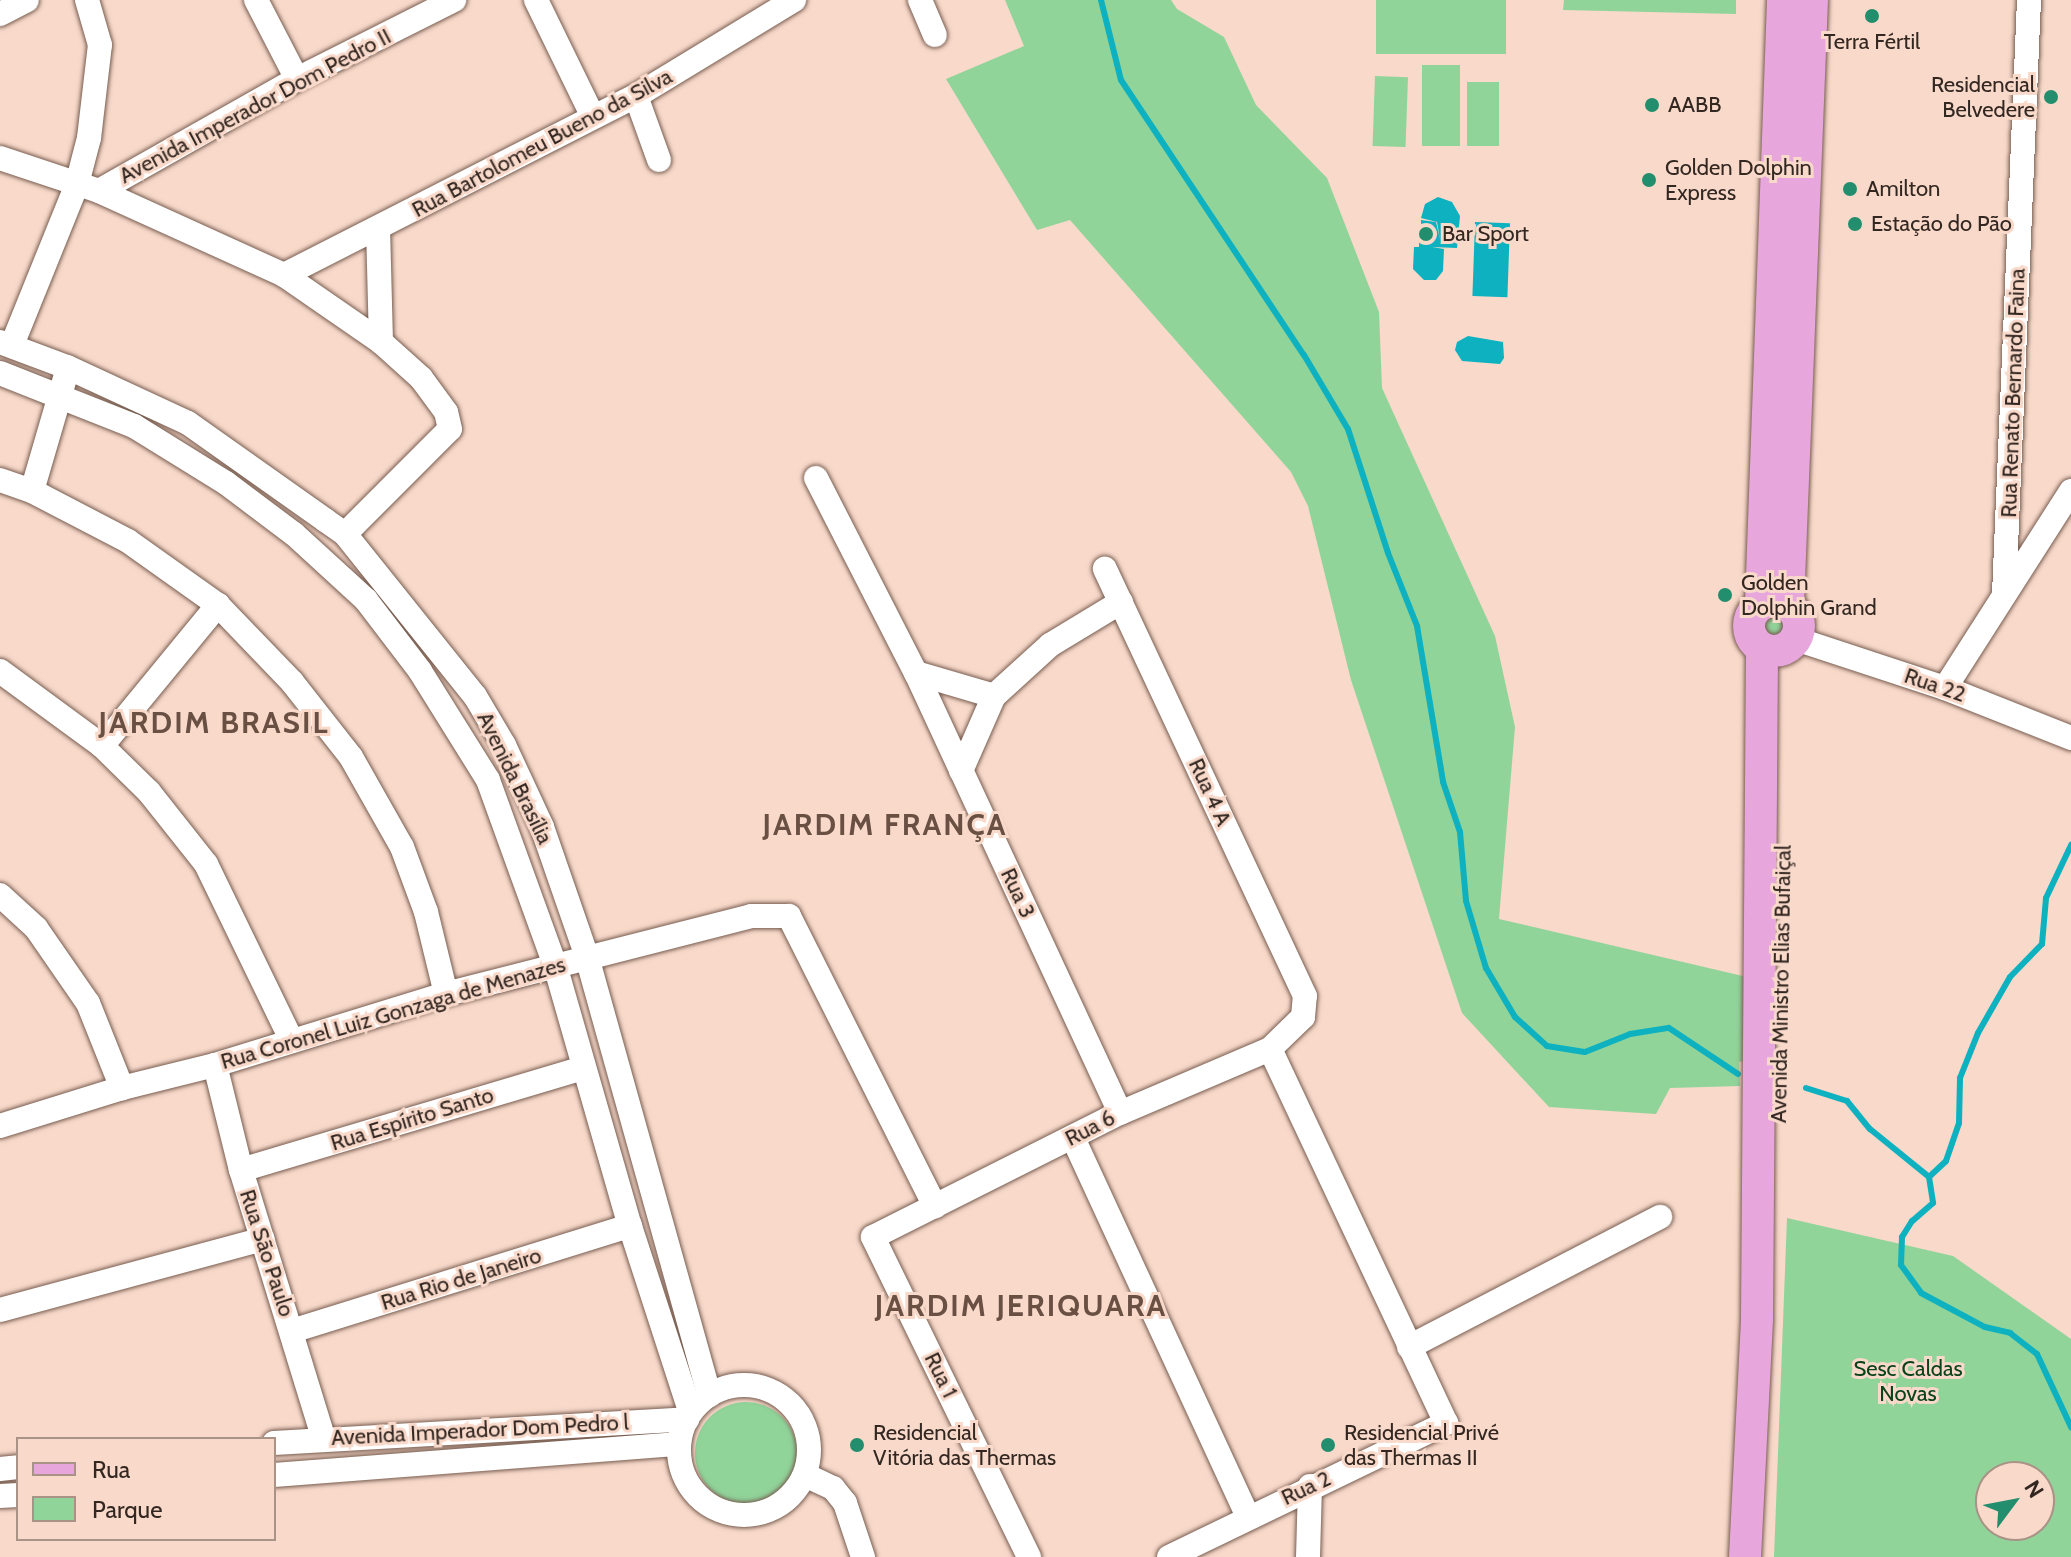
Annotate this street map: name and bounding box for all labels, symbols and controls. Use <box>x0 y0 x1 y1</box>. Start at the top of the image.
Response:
marker: Terra Fértil <box>1863 7 1881 25</box>
street label: Avenida Imperador Dom Pedro II <box>115 23 395 189</box>
place label: Terra Fértil <box>1824 29 1920 55</box>
street label: Rua Bartolomeu Bueno da Silva <box>407 63 677 223</box>
place label: Residencial Belvedere <box>1931 71 2035 122</box>
marker: Residencial Belvedere <box>2042 88 2060 106</box>
place label: AABB <box>1668 92 1721 118</box>
marker: AABB <box>1643 96 1661 114</box>
place label: Golden Dolphin Express <box>1665 154 1812 206</box>
marker: Golden Dolphin Express <box>1640 171 1658 189</box>
place label: Amilton <box>1866 176 1940 202</box>
marker: Amilton <box>1841 180 1859 198</box>
place label: Estação do Pão <box>1871 211 2012 237</box>
marker: Estação do Pão <box>1846 215 1864 233</box>
place label: Bar Sport <box>1442 221 1529 247</box>
marker: Bar Sport <box>1417 225 1435 243</box>
street label: Rua Renato Bernardo Faina <box>1995 268 2031 518</box>
place label: Golden Dolphin Grand <box>1741 569 1877 620</box>
marker: Golden Dolphin Grand <box>1716 586 1734 604</box>
street label: Rua 22 <box>1901 662 1969 708</box>
district label: JARDIM BRASIL <box>99 705 329 741</box>
street label: Avenida Brasília <box>472 708 558 848</box>
street label: Rua 4 A <box>1183 754 1237 830</box>
district label: JARDIM FRANÇA <box>762 807 1008 843</box>
street label: Avenida Ministro Elias Bufaiçal <box>1765 845 1797 1123</box>
street label: Rua 3 <box>995 864 1041 922</box>
street label: Rua Coronel Luiz Gonzaga de Menazes <box>218 951 568 1075</box>
street label: Rua Espírito Santo <box>327 1082 497 1156</box>
street label: Rua 6 <box>1061 1104 1119 1152</box>
street label: Rua São Paulo <box>234 1186 300 1320</box>
street label: Rua Rio de Janeiro <box>378 1242 544 1316</box>
district label: JARDIM JERIQUARA <box>875 1288 1167 1324</box>
street label: Rua 1 <box>919 1348 963 1402</box>
park label: Sesc Caldas Novas <box>1853 1355 1963 1406</box>
street label: Avenida Imperador Dom Pedro l <box>330 1409 630 1451</box>
place label: Residencial Vitória das Thermas <box>873 1419 1056 1470</box>
place label: Residencial Privé das Thermas II <box>1344 1419 1499 1470</box>
marker: Residencial Vitória das Thermas <box>848 1436 866 1454</box>
marker: Residencial Privé das Thermas II <box>1319 1436 1337 1454</box>
legend <box>16 1437 276 1541</box>
text: Rua <box>92 1455 130 1484</box>
north arrow <box>1975 1461 2055 1541</box>
street label: Rua 2 <box>1277 1465 1335 1511</box>
text: N <box>2019 1475 2050 1503</box>
text: Parque <box>92 1495 162 1524</box>

